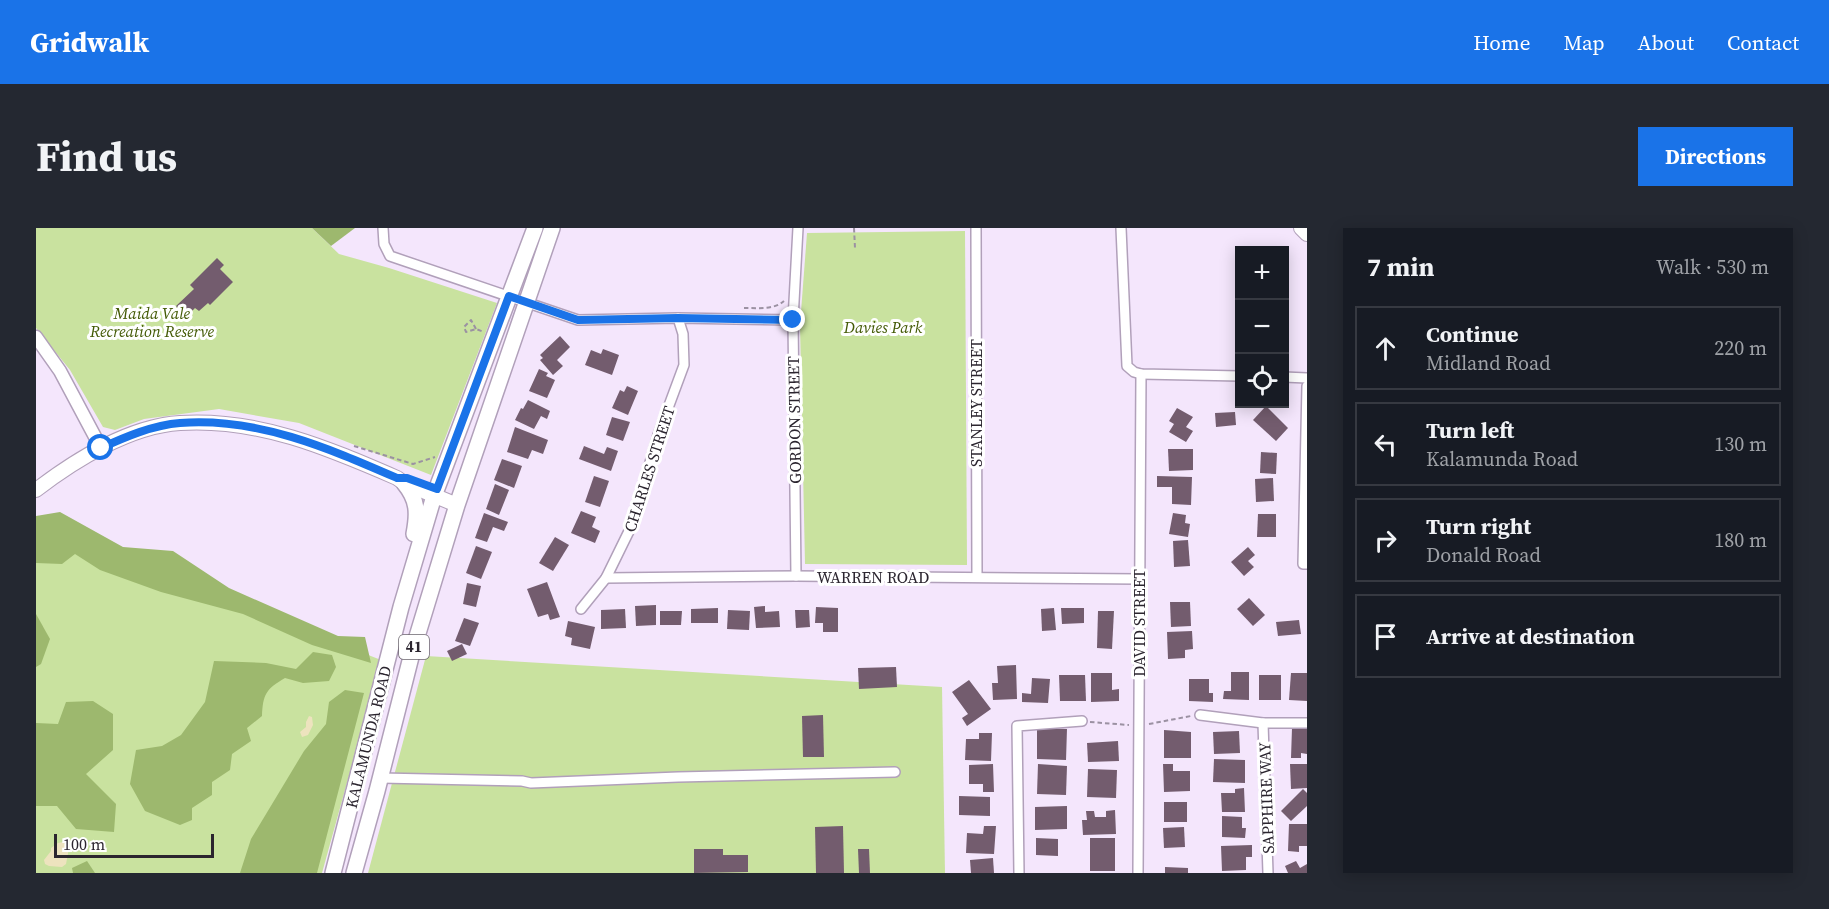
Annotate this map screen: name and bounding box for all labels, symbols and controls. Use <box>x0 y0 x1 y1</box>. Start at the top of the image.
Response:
text: Gridwalk <box>30 23 149 61</box>
text: Home <box>1473 28 1531 57</box>
text: Map <box>1564 28 1605 57</box>
text: About <box>1638 28 1694 57</box>
text: Contact <box>1727 28 1799 57</box>
text: Find us <box>36 127 177 185</box>
button: Directions <box>1638 127 1793 186</box>
map controls <box>1235 246 1289 408</box>
button: + <box>1235 246 1289 300</box>
text: 7 min <box>1367 249 1434 285</box>
text: Walk · 530 m <box>1656 253 1769 281</box>
button: − <box>1235 300 1289 354</box>
park label: Maida Vale Recreation Reserve <box>89 302 215 342</box>
route end <box>779 306 805 332</box>
park label: Davies Park <box>843 316 923 338</box>
text: Continue <box>1426 319 1519 349</box>
icon: ahead <box>1369 332 1402 365</box>
text: 220 m <box>1714 334 1767 362</box>
street label: STANLEY STREET <box>965 339 987 467</box>
text: Midland Road <box>1426 349 1551 377</box>
button: locate <box>1235 354 1289 408</box>
street label: GORDON STREET <box>782 356 806 484</box>
street label: CHARLES STREET <box>618 403 680 535</box>
text: Turn left <box>1426 415 1514 445</box>
icon: left <box>1369 428 1402 461</box>
text: 130 m <box>1714 430 1767 458</box>
route start <box>87 434 113 460</box>
text: Kalamunda Road <box>1426 445 1578 473</box>
text: Turn right <box>1426 511 1531 541</box>
icon: right <box>1369 524 1402 557</box>
text: 180 m <box>1714 526 1767 554</box>
text: Donald Road <box>1426 541 1541 569</box>
street label: WARREN ROAD <box>817 566 929 588</box>
street label: DAVID STREET <box>1128 569 1150 677</box>
icon: arrive <box>1369 620 1402 653</box>
text: Arrive at destination <box>1426 621 1635 651</box>
road number: 41 <box>399 635 429 659</box>
street label: KALAMUNDA ROAD <box>340 663 396 811</box>
street label: SAPPHIRE WAY <box>1253 742 1279 854</box>
scale bar <box>54 831 214 858</box>
text: 100 m <box>63 833 105 855</box>

